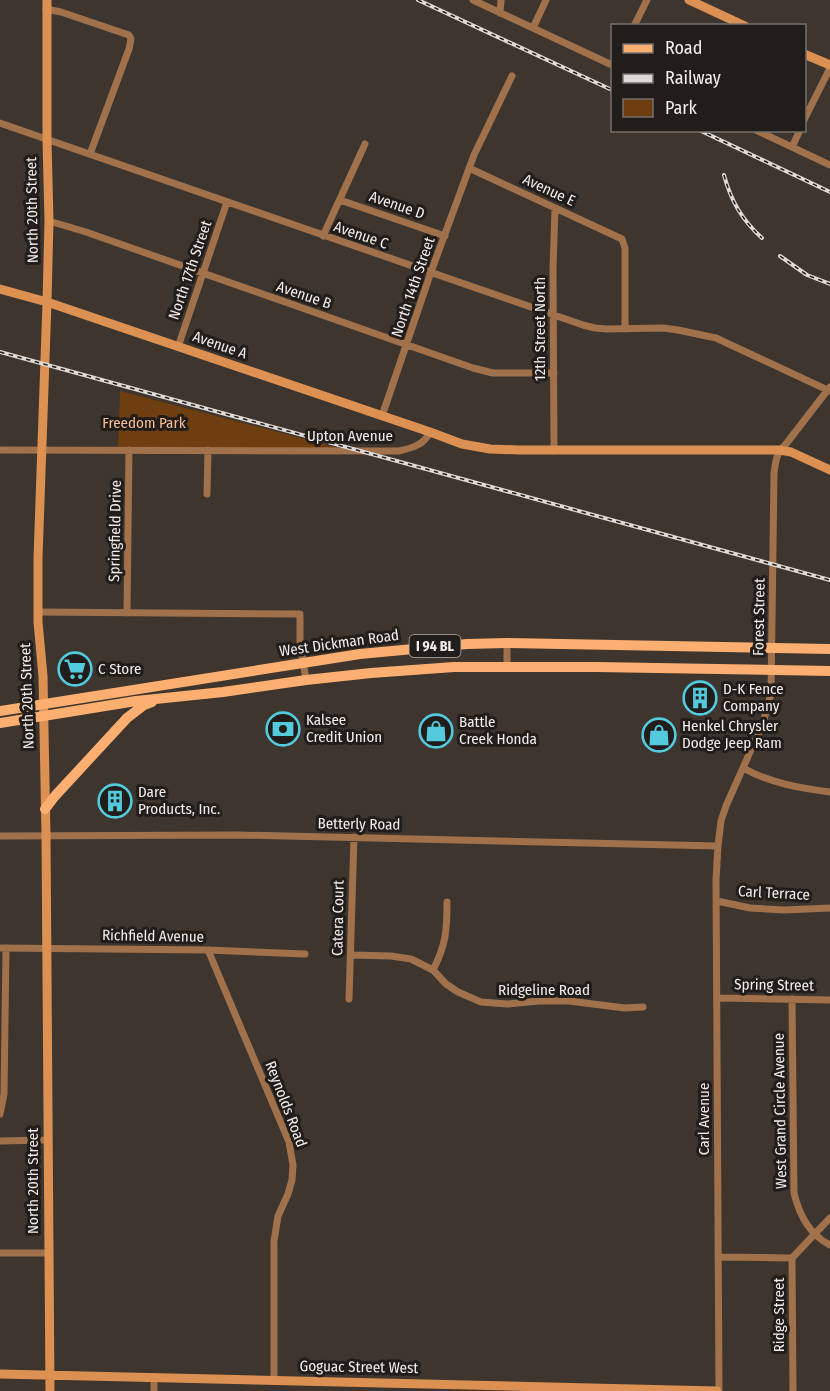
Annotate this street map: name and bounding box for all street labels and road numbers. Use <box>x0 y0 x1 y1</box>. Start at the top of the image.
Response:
street label: North 20th Street <box>22 157 42 263</box>
street label: Avenue E <box>520 170 578 210</box>
street label: Avenue D <box>367 187 427 223</box>
street label: Avenue C <box>331 217 391 253</box>
street label: North 17th Street <box>165 218 215 322</box>
street label: North 14th Street <box>387 234 439 340</box>
street label: Avenue B <box>274 277 334 313</box>
street label: 12th Street North <box>531 277 549 381</box>
street label: Avenue A <box>190 327 250 363</box>
street label: Upton Avenue <box>307 427 393 445</box>
street label: Springfield Drive <box>105 480 125 582</box>
street label: Forest Street <box>749 578 769 656</box>
street label: West Dickman Road <box>278 626 400 660</box>
road number: I 94 BL <box>410 635 460 657</box>
street label: North 20th Street <box>16 643 38 749</box>
street label: Betterly Road <box>317 814 401 834</box>
street label: Catera Court <box>328 880 348 956</box>
street label: Carl Terrace <box>738 882 810 904</box>
street label: Richfield Avenue <box>102 926 204 946</box>
street label: Spring Street <box>734 975 814 995</box>
street label: Ridgeline Road <box>498 981 590 999</box>
street label: West Grand Circle Avenue <box>770 1033 790 1189</box>
street label: Reynolds Road <box>261 1058 311 1150</box>
street label: Carl Avenue <box>695 1083 713 1155</box>
street label: North 20th Street <box>24 1128 42 1234</box>
street label: Ridge Street <box>770 1278 788 1352</box>
street label: Goguac Street West <box>299 1357 419 1377</box>

